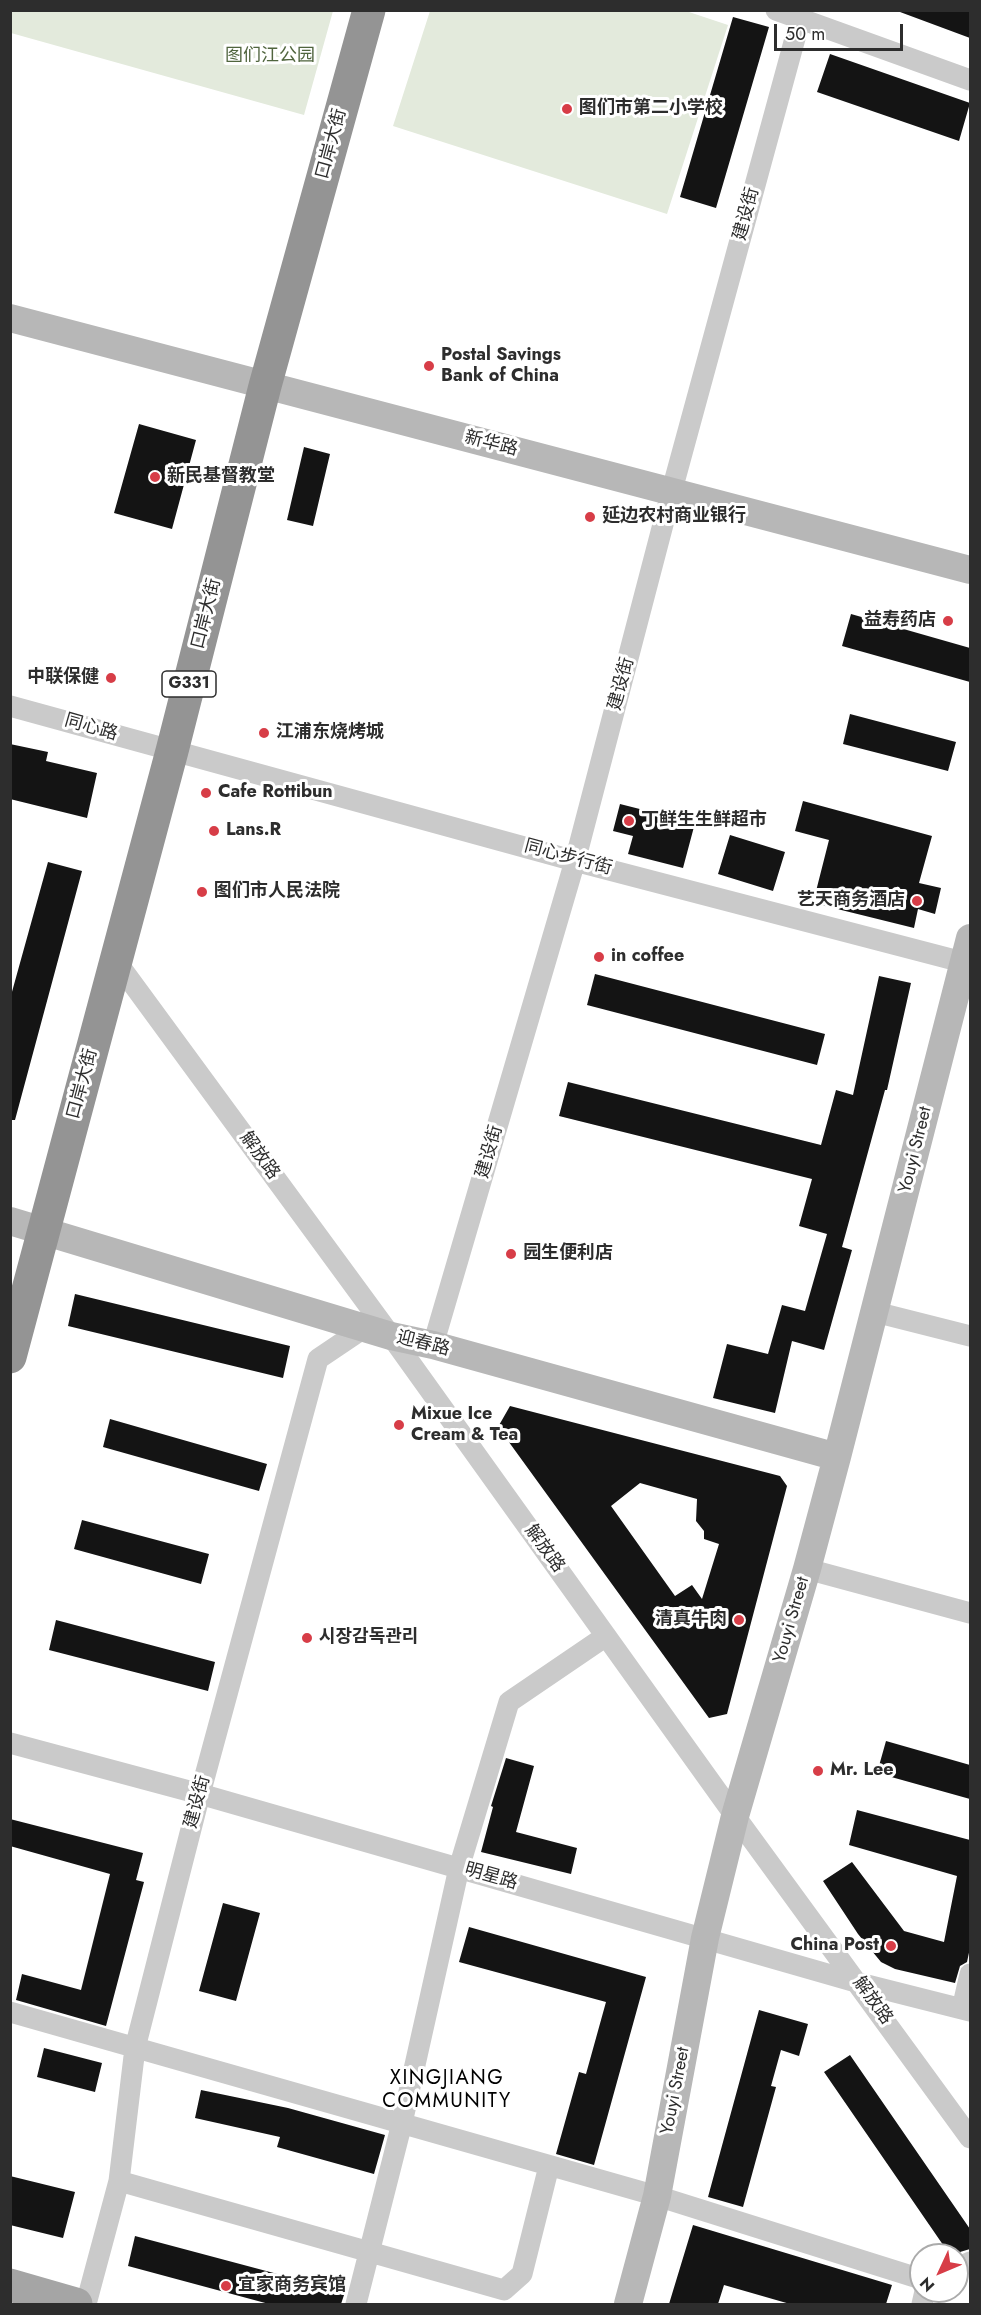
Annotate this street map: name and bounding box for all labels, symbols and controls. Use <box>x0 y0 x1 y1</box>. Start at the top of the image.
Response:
scale bar <box>777 12 906 50</box>
text: 50 m <box>785 21 825 47</box>
park label: 图们江公园 <box>225 46 315 68</box>
place label: 图们市第二小学校 <box>579 98 723 120</box>
marker: 图们市第二小学校 <box>560 102 574 116</box>
street label: 口岸大街 <box>312 106 352 182</box>
street label: 建设街 <box>730 185 764 243</box>
place label: Postal Savings Bank of China <box>441 345 561 388</box>
marker: Postal Savings Bank of China <box>422 359 436 373</box>
street label: 新华路 <box>462 427 520 461</box>
place label: 新民基督教堂 <box>167 466 275 488</box>
marker: 新民基督教堂 <box>148 470 162 484</box>
place label: 延边农村商业银行 <box>602 506 746 528</box>
marker: 延边农村商业银行 <box>583 510 597 524</box>
street label: 口岸大街 <box>188 576 226 652</box>
place label: 益寿药店 <box>864 610 936 632</box>
marker: 益寿药店 <box>941 614 955 628</box>
street label: 建设街 <box>605 655 639 713</box>
place label: 中联保健 <box>27 667 99 689</box>
marker: 中联保健 <box>104 671 118 685</box>
road number: G331 <box>162 671 216 697</box>
street label: 同心路 <box>62 710 120 746</box>
place label: 江浦东烧烤城 <box>276 722 384 744</box>
marker: 江浦东烧烤城 <box>257 726 271 740</box>
place label: Cafe Rottibun <box>218 782 333 804</box>
marker: Cafe Rottibun <box>199 786 213 800</box>
place label: 丁鲜生生鲜超市 <box>641 810 767 832</box>
marker: 丁鲜生生鲜超市 <box>622 814 636 828</box>
place label: Lans.R <box>226 820 281 842</box>
marker: Lans.R <box>207 824 221 838</box>
street label: 同心步行街 <box>522 836 614 880</box>
place label: 图们市人民法院 <box>214 881 340 903</box>
marker: 图们市人民法院 <box>195 885 209 899</box>
place label: 艺天商务酒店 <box>797 890 905 912</box>
marker: 艺天商务酒店 <box>910 894 924 908</box>
place label: in coffee <box>611 946 684 968</box>
marker: in coffee <box>592 950 606 964</box>
street label: 口岸大街 <box>63 1046 103 1122</box>
street label: Youyi Street <box>895 1104 937 1196</box>
street label: 建设街 <box>472 1123 508 1181</box>
street label: 解放路 <box>234 1128 284 1184</box>
place label: 园生便利店 <box>523 1243 613 1265</box>
marker: 园生便利店 <box>504 1247 518 1261</box>
street label: 迎春路 <box>394 1327 452 1361</box>
place label: Mixue Ice Cream & Tea <box>411 1404 518 1446</box>
marker: Mixue Ice Cream & Tea <box>392 1418 406 1432</box>
street label: 解放路 <box>519 1521 569 1577</box>
street label: Youyi Street <box>769 1574 815 1666</box>
place label: 清真牛肉 <box>655 1609 727 1631</box>
marker: 清真牛肉 <box>732 1613 746 1627</box>
place label: 시장감독관리 <box>319 1627 418 1649</box>
marker: 시장감독관리 <box>300 1631 314 1645</box>
place label: Mr. Lee <box>830 1760 894 1782</box>
marker: Mr. Lee <box>811 1764 825 1778</box>
street label: 建设街 <box>181 1773 215 1831</box>
street label: 明星路 <box>462 1859 520 1895</box>
place label: China Post <box>790 1935 879 1957</box>
marker: China Post <box>884 1939 898 1953</box>
street label: 解放路 <box>847 1973 897 2029</box>
street label: Youyi Street <box>657 2045 695 2137</box>
district label: XINGJIANG COMMUNITY <box>382 2067 512 2114</box>
north arrow <box>909 2243 969 2303</box>
text: N <box>914 2272 940 2297</box>
place label: 宜家商务宾馆 <box>238 2275 346 2297</box>
marker: 宜家商务宾馆 <box>219 2279 233 2293</box>

